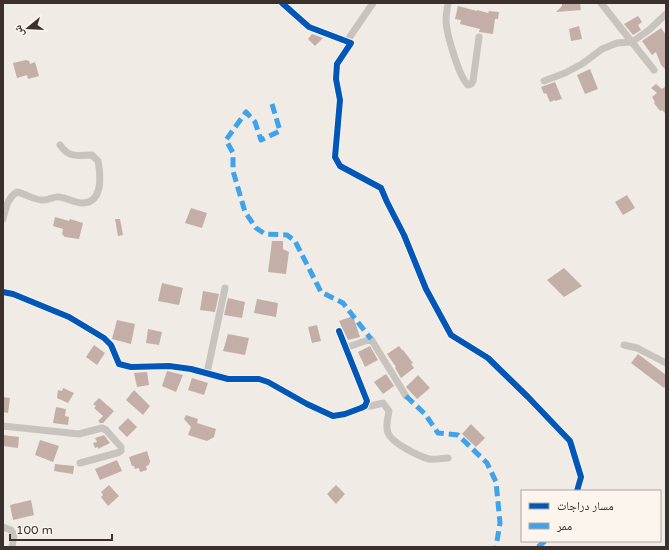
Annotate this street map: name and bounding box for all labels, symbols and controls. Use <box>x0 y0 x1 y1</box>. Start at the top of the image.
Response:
north arrow <box>8 8 48 48</box>
text: ش <box>11 23 28 38</box>
legend <box>521 490 661 542</box>
text: مسار دراجات <box>557 499 614 513</box>
scale bar <box>10 516 112 542</box>
text: ممر <box>556 519 572 533</box>
text: 100 m <box>16 523 53 537</box>

